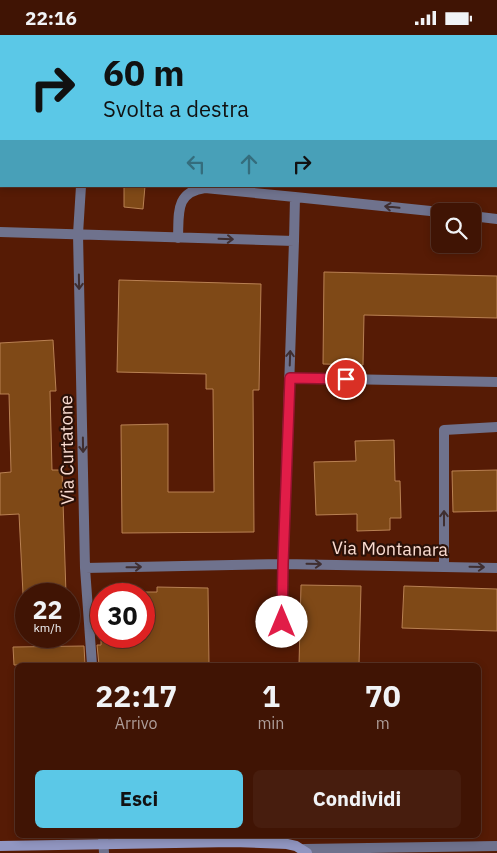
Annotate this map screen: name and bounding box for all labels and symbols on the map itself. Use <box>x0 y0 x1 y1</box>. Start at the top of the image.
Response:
one-way arrow <box>384 202 400 212</box>
one-way arrow <box>218 234 234 244</box>
one-way arrow <box>74 274 84 290</box>
one-way arrow <box>285 350 295 366</box>
pin <box>325 358 367 400</box>
street label: Via Curtatone <box>54 395 79 505</box>
one-way arrow <box>78 436 88 453</box>
one-way arrow <box>439 510 449 526</box>
street label: Via Montanara <box>332 536 449 561</box>
one-way arrow <box>306 559 322 569</box>
one-way arrow <box>126 562 142 572</box>
one-way arrow <box>468 562 484 572</box>
speed limit sign: 30 <box>90 583 155 648</box>
position arrow <box>255 595 307 647</box>

